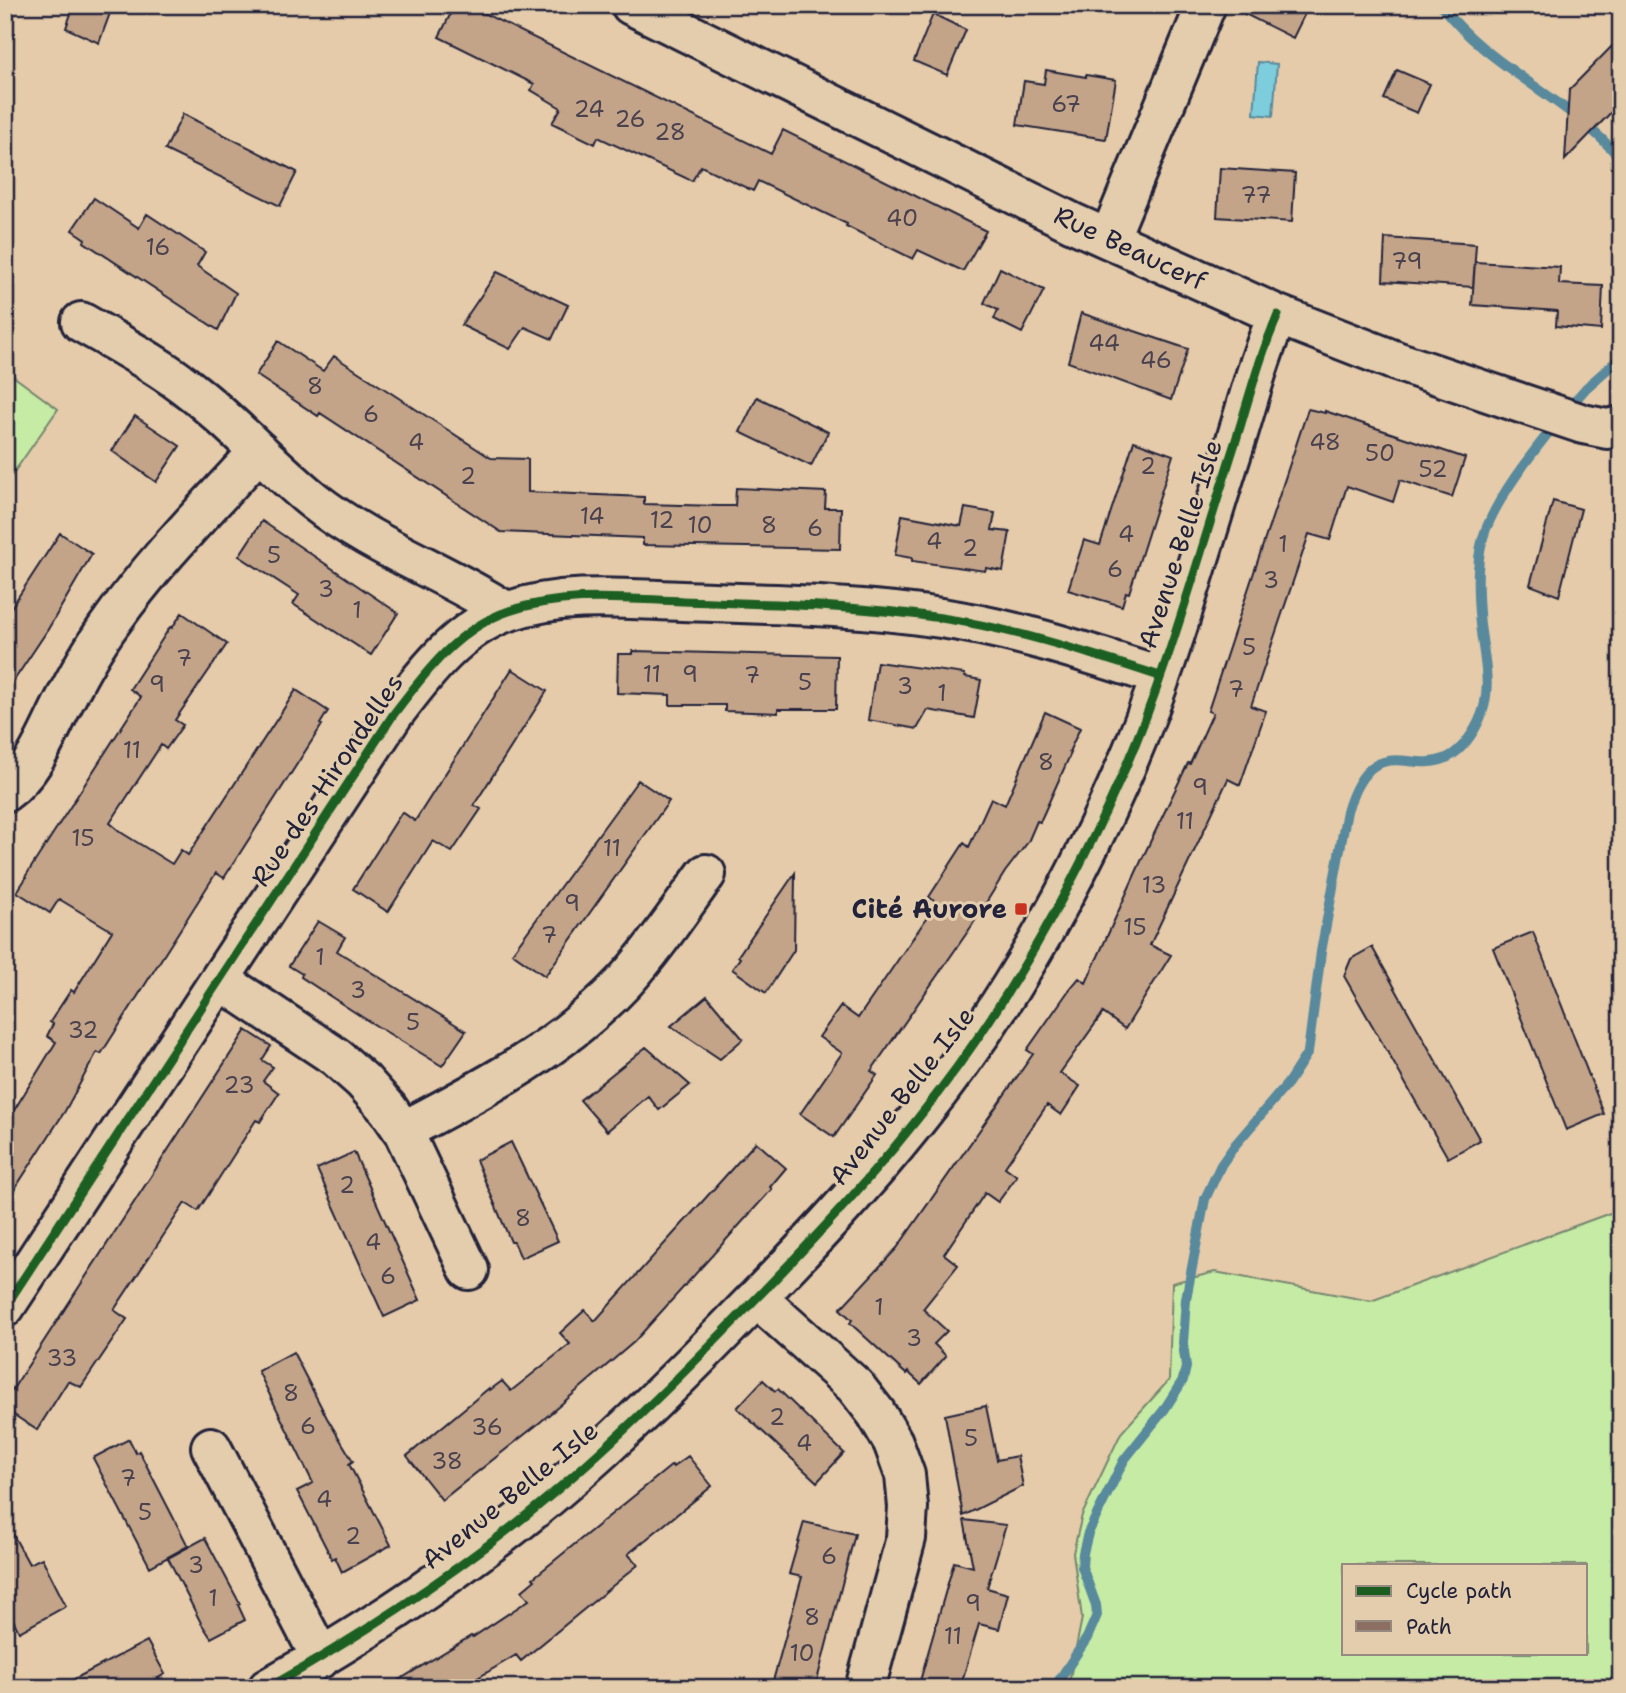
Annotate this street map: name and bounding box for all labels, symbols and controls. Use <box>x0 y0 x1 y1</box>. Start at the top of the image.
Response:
house number: 67 <box>1051 89 1081 119</box>
house number: 24 <box>574 94 604 124</box>
house number: 26 <box>614 104 646 134</box>
house number: 28 <box>654 117 686 147</box>
house number: 77 <box>1241 180 1271 210</box>
street label: Rue Beaucerf <box>1048 197 1212 298</box>
house number: 40 <box>886 203 918 233</box>
house number: 16 <box>146 232 170 262</box>
house number: 79 <box>1391 246 1423 276</box>
house number: 44 <box>1088 328 1120 358</box>
house number: 46 <box>1140 345 1172 375</box>
house number: 8 <box>307 371 323 401</box>
house number: 6 <box>363 399 379 429</box>
house number: 4 <box>408 427 424 457</box>
house number: 48 <box>1309 427 1341 457</box>
street label: Avenue Belle Isle <box>1129 435 1230 653</box>
house number: 50 <box>1365 438 1395 468</box>
house number: 2 <box>1140 451 1156 481</box>
house number: 52 <box>1419 454 1448 484</box>
house number: 2 <box>460 461 476 491</box>
house number: 14 <box>580 501 604 531</box>
house number: 12 <box>650 505 674 535</box>
house number: 10 <box>687 510 713 540</box>
house number: 8 <box>761 510 777 540</box>
house number: 6 <box>807 513 823 543</box>
house number: 4 <box>1118 519 1134 549</box>
house number: 4 <box>926 526 942 556</box>
house number: 1 <box>1278 529 1288 559</box>
house number: 2 <box>962 533 978 563</box>
house number: 5 <box>267 540 281 570</box>
house number: 6 <box>1107 554 1123 584</box>
house number: 3 <box>1263 565 1279 595</box>
house number: 3 <box>318 574 334 604</box>
house number: 1 <box>352 595 362 625</box>
house number: 5 <box>1242 632 1256 662</box>
house number: 7 <box>176 643 192 673</box>
house number: 11 <box>643 659 661 689</box>
house number: 9 <box>682 659 698 689</box>
house number: 7 <box>744 660 760 690</box>
street label: Rue des Hirondelles <box>242 666 411 893</box>
house number: 5 <box>798 667 812 697</box>
house number: 9 <box>149 669 165 699</box>
house number: 3 <box>897 671 913 701</box>
house number: 7 <box>1228 674 1244 704</box>
house number: 1 <box>937 678 947 708</box>
house number: 11 <box>123 735 141 765</box>
house number: 8 <box>1038 747 1054 777</box>
house number: 9 <box>1192 772 1208 802</box>
house number: 11 <box>1176 806 1194 836</box>
house number: 15 <box>71 823 95 853</box>
house number: 11 <box>603 833 621 863</box>
house number: 13 <box>1142 870 1166 900</box>
house number: 9 <box>564 888 580 918</box>
place label: Cité Aurore <box>852 891 1007 926</box>
marker: Cité Aurore <box>1013 901 1029 917</box>
house number: 15 <box>1123 912 1147 942</box>
house number: 7 <box>541 920 557 950</box>
house number: 1 <box>315 942 325 972</box>
house number: 3 <box>350 975 366 1005</box>
street label: Avenue Belle Isle <box>821 999 982 1192</box>
house number: 5 <box>406 1007 420 1037</box>
house number: 32 <box>68 1015 98 1045</box>
house number: 23 <box>223 1070 255 1100</box>
house number: 2 <box>339 1170 355 1200</box>
house number: 8 <box>515 1203 531 1233</box>
house number: 4 <box>365 1227 381 1257</box>
house number: 6 <box>380 1261 396 1291</box>
house number: 1 <box>874 1292 884 1322</box>
house number: 3 <box>906 1323 922 1353</box>
house number: 33 <box>47 1343 77 1373</box>
house number: 8 <box>283 1378 299 1408</box>
house number: 2 <box>769 1402 785 1432</box>
house number: 6 <box>300 1411 316 1441</box>
street label: Avenue Belle Isle <box>414 1412 605 1577</box>
house number: 36 <box>471 1412 503 1442</box>
house number: 5 <box>964 1423 978 1453</box>
house number: 4 <box>796 1428 812 1458</box>
house number: 38 <box>431 1446 463 1476</box>
house number: 7 <box>120 1463 136 1493</box>
house number: 4 <box>316 1484 332 1514</box>
house number: 5 <box>138 1497 152 1527</box>
house number: 2 <box>345 1521 361 1551</box>
house number: 6 <box>821 1541 837 1571</box>
house number: 3 <box>188 1550 204 1580</box>
legend <box>1342 1564 1588 1654</box>
text: Cycle path <box>1406 1577 1512 1605</box>
house number: 1 <box>208 1583 218 1613</box>
house number: 9 <box>965 1588 981 1618</box>
house number: 8 <box>804 1602 820 1632</box>
text: Path <box>1406 1613 1452 1641</box>
house number: 11 <box>944 1621 962 1651</box>
house number: 10 <box>789 1638 815 1668</box>

